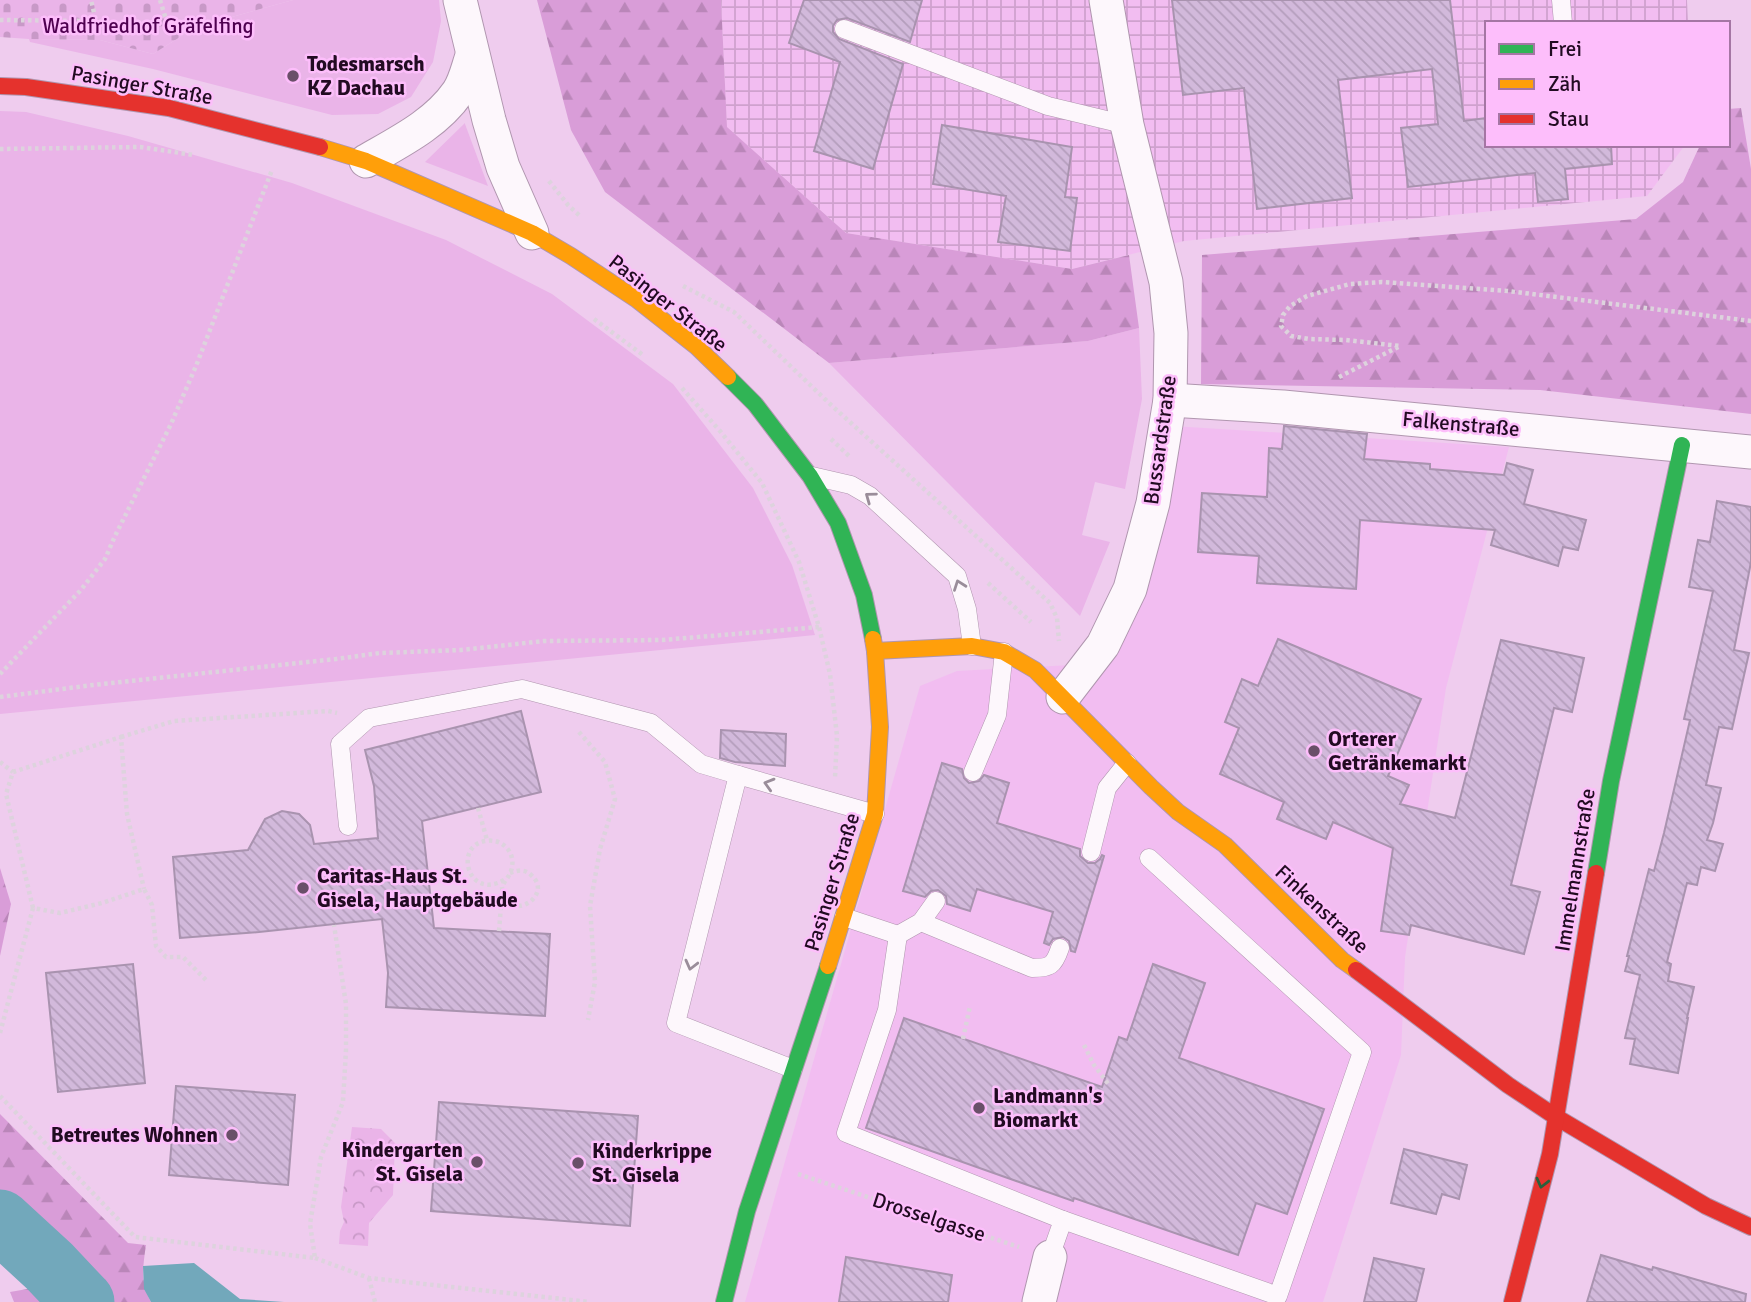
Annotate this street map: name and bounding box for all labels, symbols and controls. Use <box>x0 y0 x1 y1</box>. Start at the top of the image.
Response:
park label: Waldfriedhof Gräfelfing <box>42 13 254 39</box>
legend <box>1485 21 1730 147</box>
text: Frei <box>1548 36 1582 62</box>
place label: Todesmarsch KZ Dachau <box>307 51 425 101</box>
street label: Pasinger Straße <box>69 60 215 110</box>
marker: Todesmarsch KZ Dachau <box>285 68 301 84</box>
text: Zäh <box>1548 71 1582 97</box>
text: Stau <box>1548 106 1589 132</box>
street label: Pasinger Straße <box>604 249 732 357</box>
street label: Bussardstraße <box>1138 374 1182 506</box>
street label: Falkenstraße <box>1401 406 1521 442</box>
one-way arrow <box>865 493 877 505</box>
one-way arrow <box>953 579 967 592</box>
place label: Orterer Getränkemarkt <box>1328 726 1467 776</box>
marker: Orterer Getränkemarkt <box>1306 743 1322 759</box>
one-way arrow <box>763 778 775 792</box>
street label: Immelmannstraße <box>1549 786 1601 954</box>
street label: Pasinger Straße <box>799 810 865 954</box>
street label: Finkenstraße <box>1270 859 1374 959</box>
place label: Caritas-Haus St. Gisela, Hauptgebäude <box>317 863 518 913</box>
marker: Caritas-Haus St. Gisela, Hauptgebäude <box>295 880 311 896</box>
one-way arrow <box>685 959 699 971</box>
place label: Landmann's Biomarkt <box>993 1083 1102 1133</box>
marker: Landmann's Biomarkt <box>971 1100 987 1116</box>
place label: Betreutes Wohnen <box>51 1122 218 1148</box>
marker: Betreutes Wohnen <box>224 1127 240 1143</box>
place label: Kindergarten St. Gisela <box>342 1137 463 1187</box>
place label: Kinderkrippe St. Gisela <box>592 1138 712 1188</box>
marker: Kindergarten St. Gisela <box>469 1154 485 1170</box>
marker: Kinderkrippe St. Gisela <box>570 1155 586 1171</box>
one-way arrow <box>1536 1177 1550 1189</box>
street label: Drosselgasse <box>869 1186 989 1248</box>

